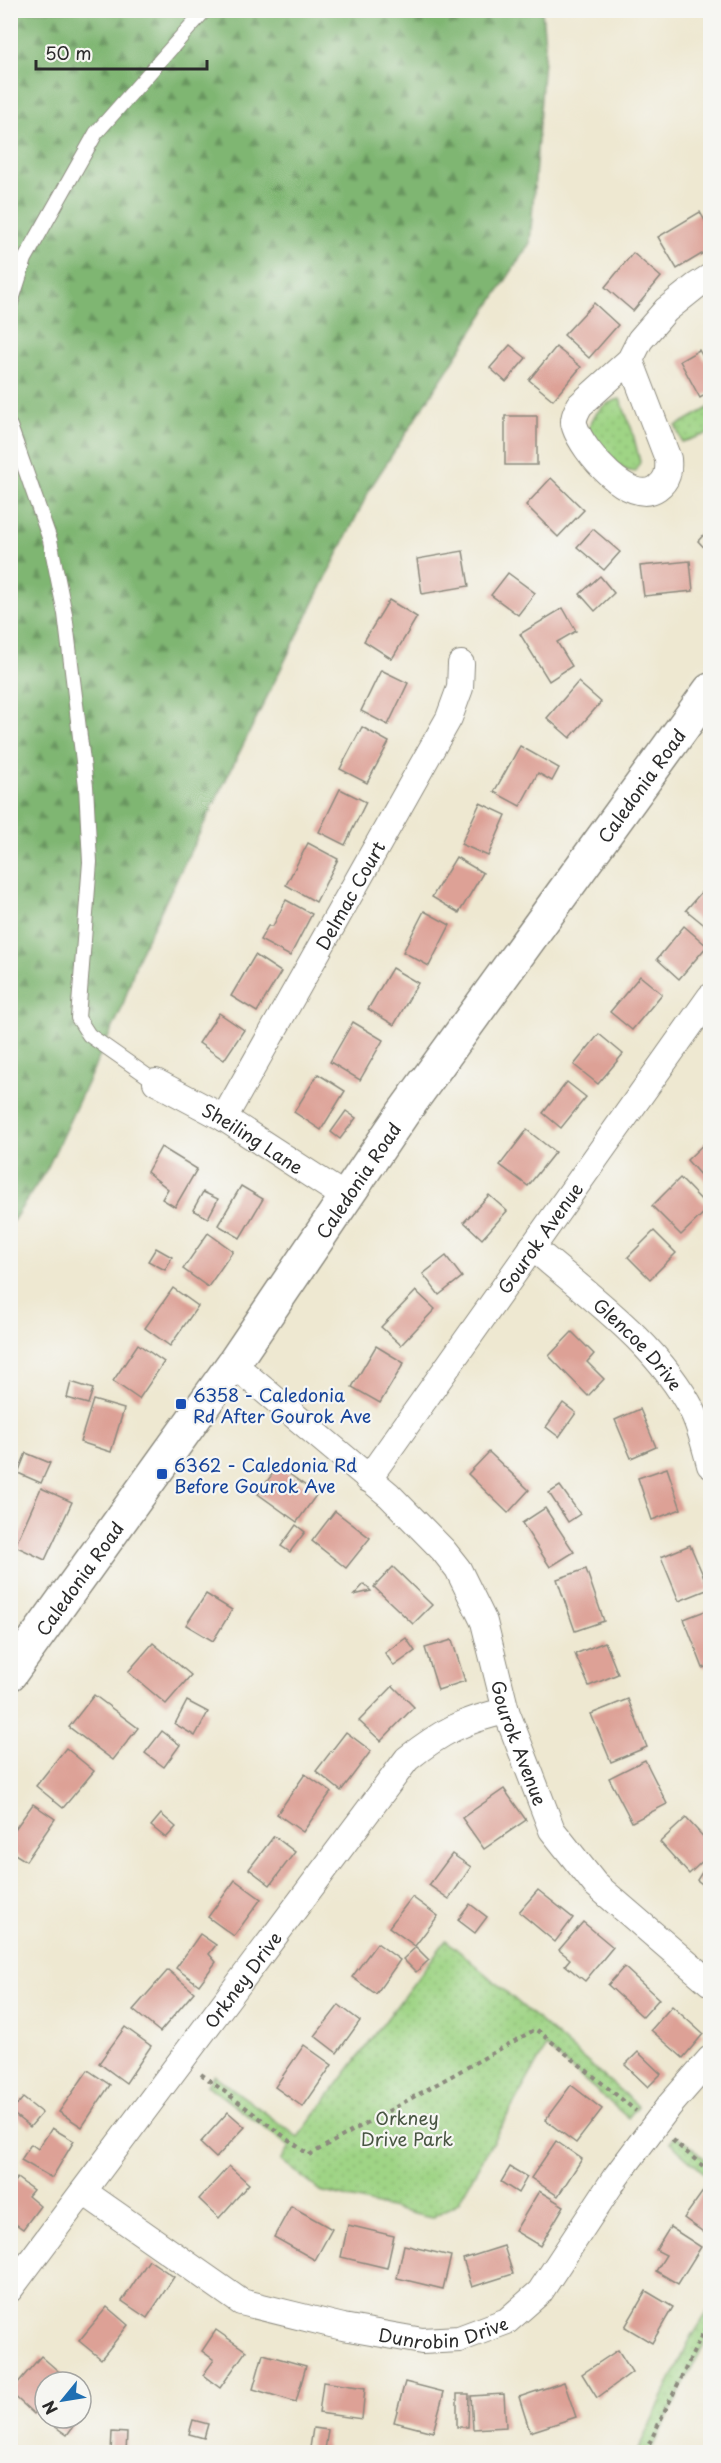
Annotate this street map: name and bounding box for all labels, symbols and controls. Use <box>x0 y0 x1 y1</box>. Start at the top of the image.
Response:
scale bar <box>36 33 207 71</box>
text: 50 m <box>45 39 92 66</box>
street label: Caledonia Road <box>590 723 691 848</box>
street label: Delmac Court <box>308 835 391 954</box>
street label: Sheiling Lane <box>198 1095 309 1180</box>
street label: Caledonia Road <box>308 1117 407 1244</box>
street label: Gourok Avenue <box>490 1176 588 1299</box>
street label: Glencoe Drive <box>588 1291 690 1395</box>
place label: 6358 - Caledonia Rd After Gourok Ave <box>193 1381 371 1429</box>
marker: 6358 - Caledonia Rd After Gourok Ave <box>174 1397 188 1411</box>
place label: 6362 - Caledonia Rd Before Gourok Ave <box>174 1451 357 1499</box>
marker: 6362 - Caledonia Rd Before Gourok Ave <box>155 1467 169 1481</box>
street label: Caledonia Road <box>28 1515 129 1641</box>
street label: Gourok Avenue <box>485 1677 555 1809</box>
street label: Orkney Drive <box>197 1925 287 2033</box>
park label: Orkney Drive Park <box>361 2104 453 2152</box>
street label: Dunrobin Drive <box>376 2308 511 2355</box>
north arrow <box>33 2370 93 2430</box>
text: N <box>36 2397 63 2419</box>

